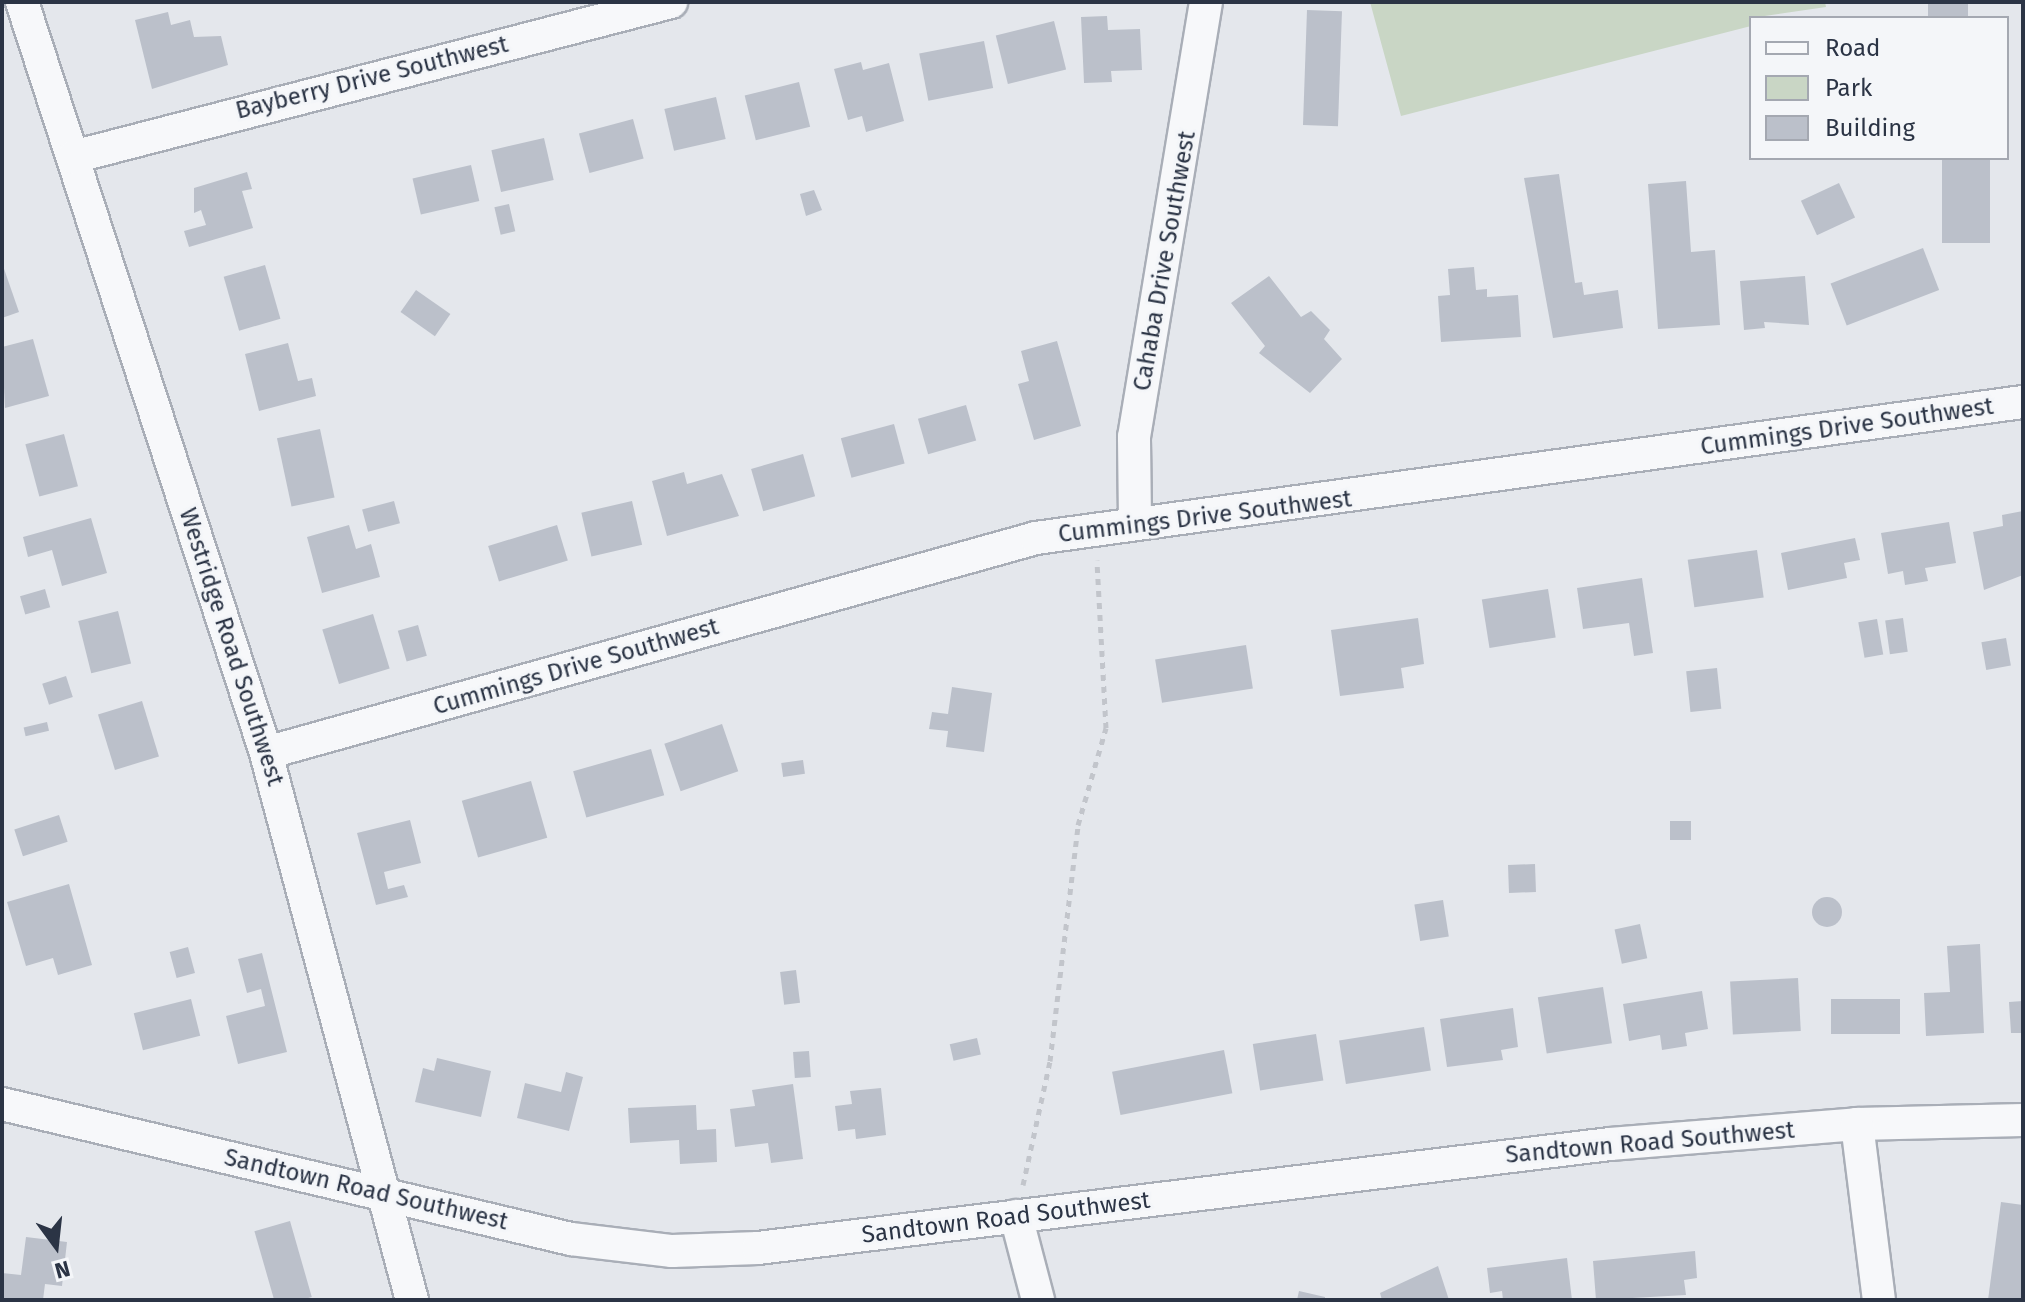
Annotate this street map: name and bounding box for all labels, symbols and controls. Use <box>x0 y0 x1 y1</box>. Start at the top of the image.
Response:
legend <box>1749 16 2009 160</box>
street label: Bayberry Drive Southwest <box>233 30 511 126</box>
text: Road <box>1825 34 1880 62</box>
text: Park <box>1825 74 1872 102</box>
text: Building <box>1825 114 1915 142</box>
street label: Cahaba Drive Southwest <box>1128 129 1202 393</box>
street label: Cummings Drive Southwest <box>1699 392 1995 462</box>
street label: Cummings Drive Southwest <box>1057 485 1353 549</box>
street label: Westridge Road Southwest <box>172 505 290 789</box>
street label: Cummings Drive Southwest <box>430 612 722 722</box>
street label: Sandtown Road Southwest <box>1504 1116 1796 1170</box>
street label: Sandtown Road Southwest <box>221 1143 511 1237</box>
street label: Sandtown Road Southwest <box>860 1186 1152 1250</box>
north arrow <box>16 1206 96 1286</box>
text: N <box>52 1255 73 1285</box>

